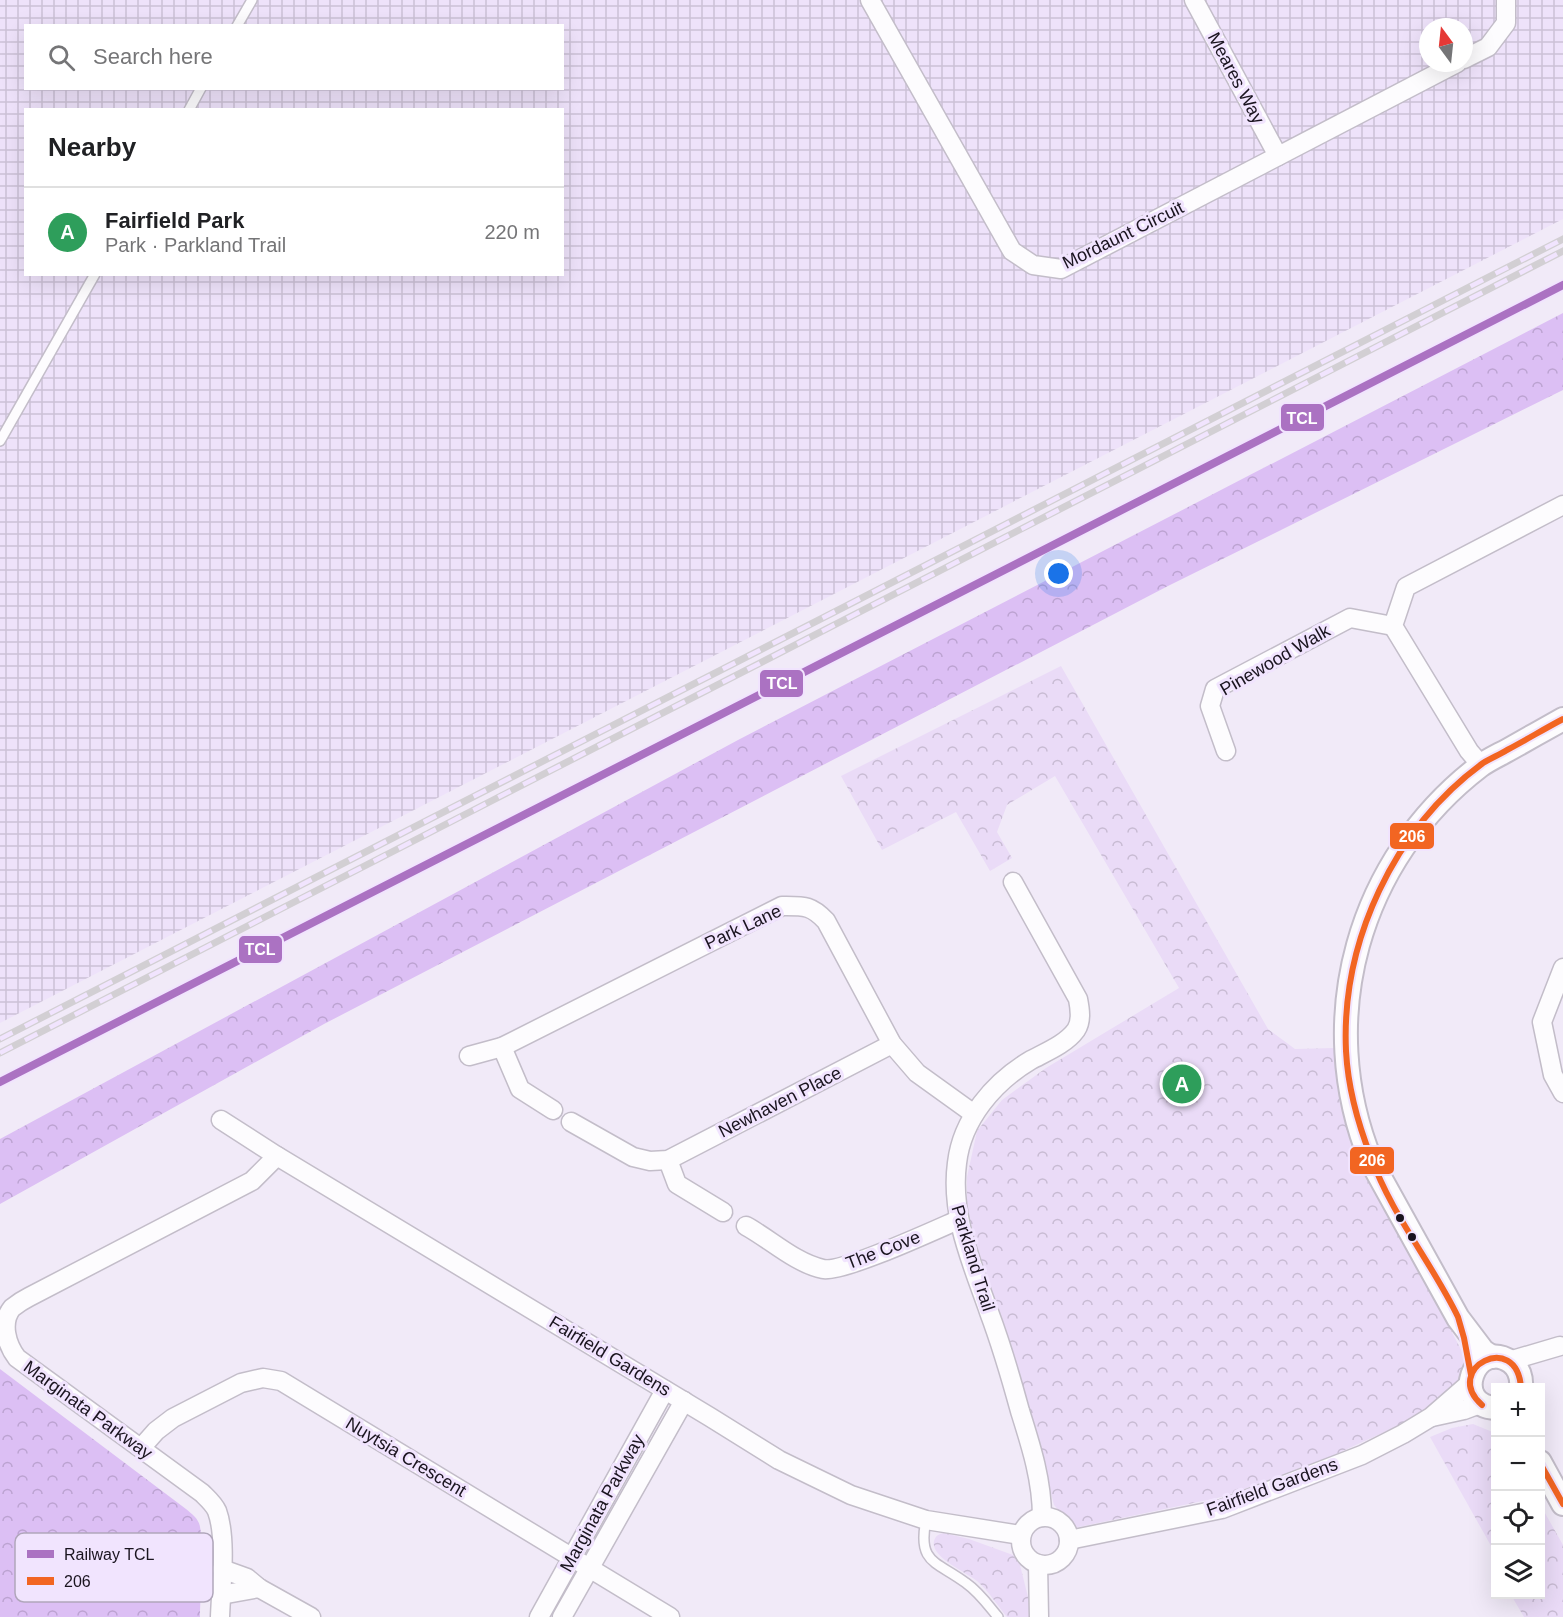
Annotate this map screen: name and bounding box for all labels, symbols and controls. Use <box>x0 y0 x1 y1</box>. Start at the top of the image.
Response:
north arrow <box>1419 18 1473 72</box>
search box <box>24 24 564 90</box>
street label: Meares Way <box>1204 29 1268 127</box>
icon: search <box>45 41 78 74</box>
text: Search here <box>93 44 213 69</box>
text: Nearby <box>48 132 136 162</box>
street label: Mordaunt Circuit <box>1059 197 1187 273</box>
text: Fairfield Park <box>105 208 244 233</box>
text: A <box>60 221 75 243</box>
text: 220 m <box>484 221 540 243</box>
text: Park · Parkland Trail <box>105 234 286 256</box>
line badge: TCL <box>1280 403 1325 432</box>
text: TCL <box>1286 410 1318 427</box>
your location <box>1044 559 1073 588</box>
street label: Pinewood Walk <box>1217 620 1334 700</box>
line badge: TCL <box>759 669 804 698</box>
text: TCL <box>766 675 798 692</box>
line badge: 206 <box>1389 822 1435 850</box>
text: 206 <box>1399 828 1425 845</box>
street label: Park Lane <box>702 901 784 953</box>
line badge: TCL <box>238 935 283 964</box>
text: TCL <box>244 941 276 958</box>
street label: Newhaven Place <box>715 1062 845 1142</box>
pin: A <box>1162 1062 1202 1106</box>
line badge: 206 <box>1349 1146 1395 1175</box>
text: 206 <box>1359 1152 1385 1169</box>
street label: Parkland Trail <box>947 1202 999 1314</box>
unlabelled marker <box>1394 1212 1406 1224</box>
street label: The Cove <box>843 1227 923 1273</box>
unlabelled marker <box>1406 1231 1418 1243</box>
street label: Fairfield Gardens <box>546 1312 674 1400</box>
street label: Marginata Parkway <box>20 1357 156 1463</box>
map controls <box>1491 1383 1545 1599</box>
button: + <box>1491 1383 1545 1437</box>
street label: Nuytsia Crescent <box>342 1413 470 1501</box>
street label: Marginata Parkway <box>556 1431 648 1575</box>
button: − <box>1491 1437 1545 1491</box>
street label: Fairfield Gardens <box>1204 1454 1340 1520</box>
button: locate <box>1491 1491 1545 1545</box>
legend <box>15 1533 213 1602</box>
button: layers <box>1491 1545 1545 1599</box>
text: Railway TCL <box>64 1546 155 1563</box>
text: 206 <box>64 1573 91 1590</box>

